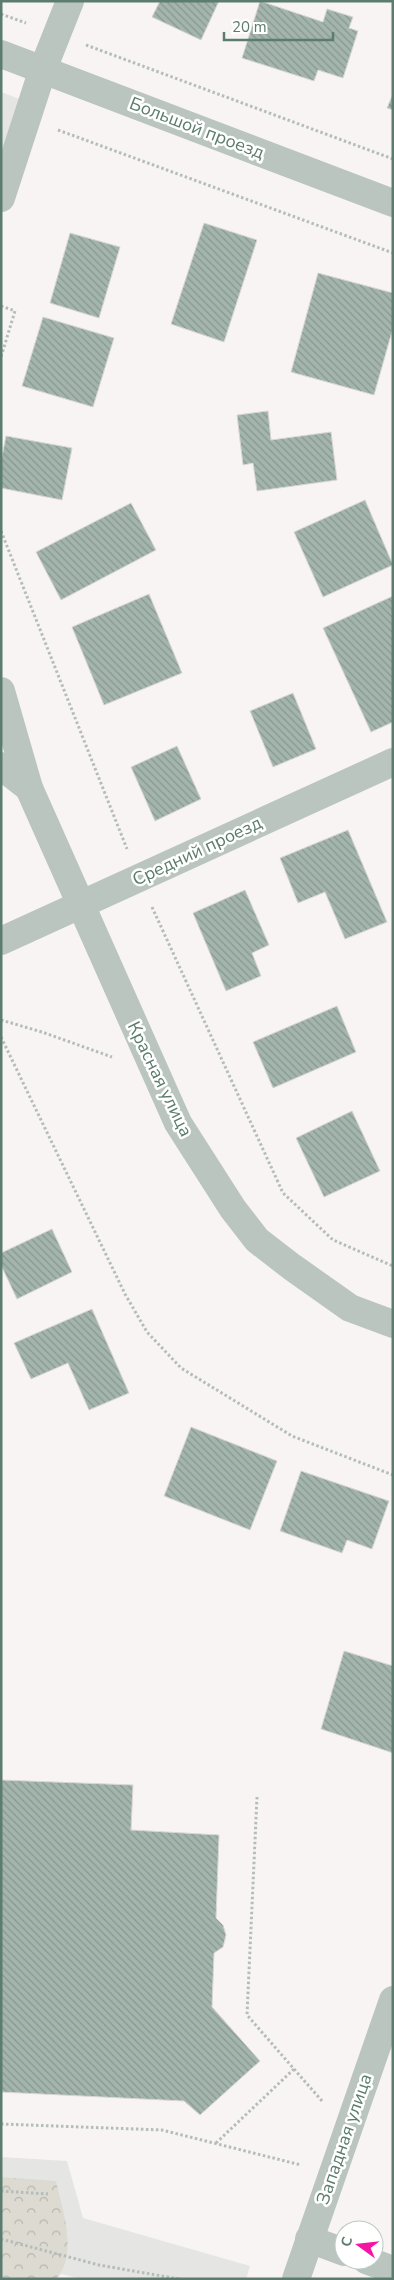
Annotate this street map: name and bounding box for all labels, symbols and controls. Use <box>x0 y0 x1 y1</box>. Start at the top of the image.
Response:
scale bar <box>224 10 333 42</box>
text: 20 m <box>232 17 267 37</box>
street label: Большой проезд <box>126 91 268 165</box>
street label: Средний проезд <box>128 810 266 892</box>
street label: Красная улица <box>122 1017 198 1141</box>
street label: Западная улица <box>310 2070 378 2208</box>
north arrow <box>334 2220 384 2270</box>
text: С <box>337 2234 357 2249</box>

